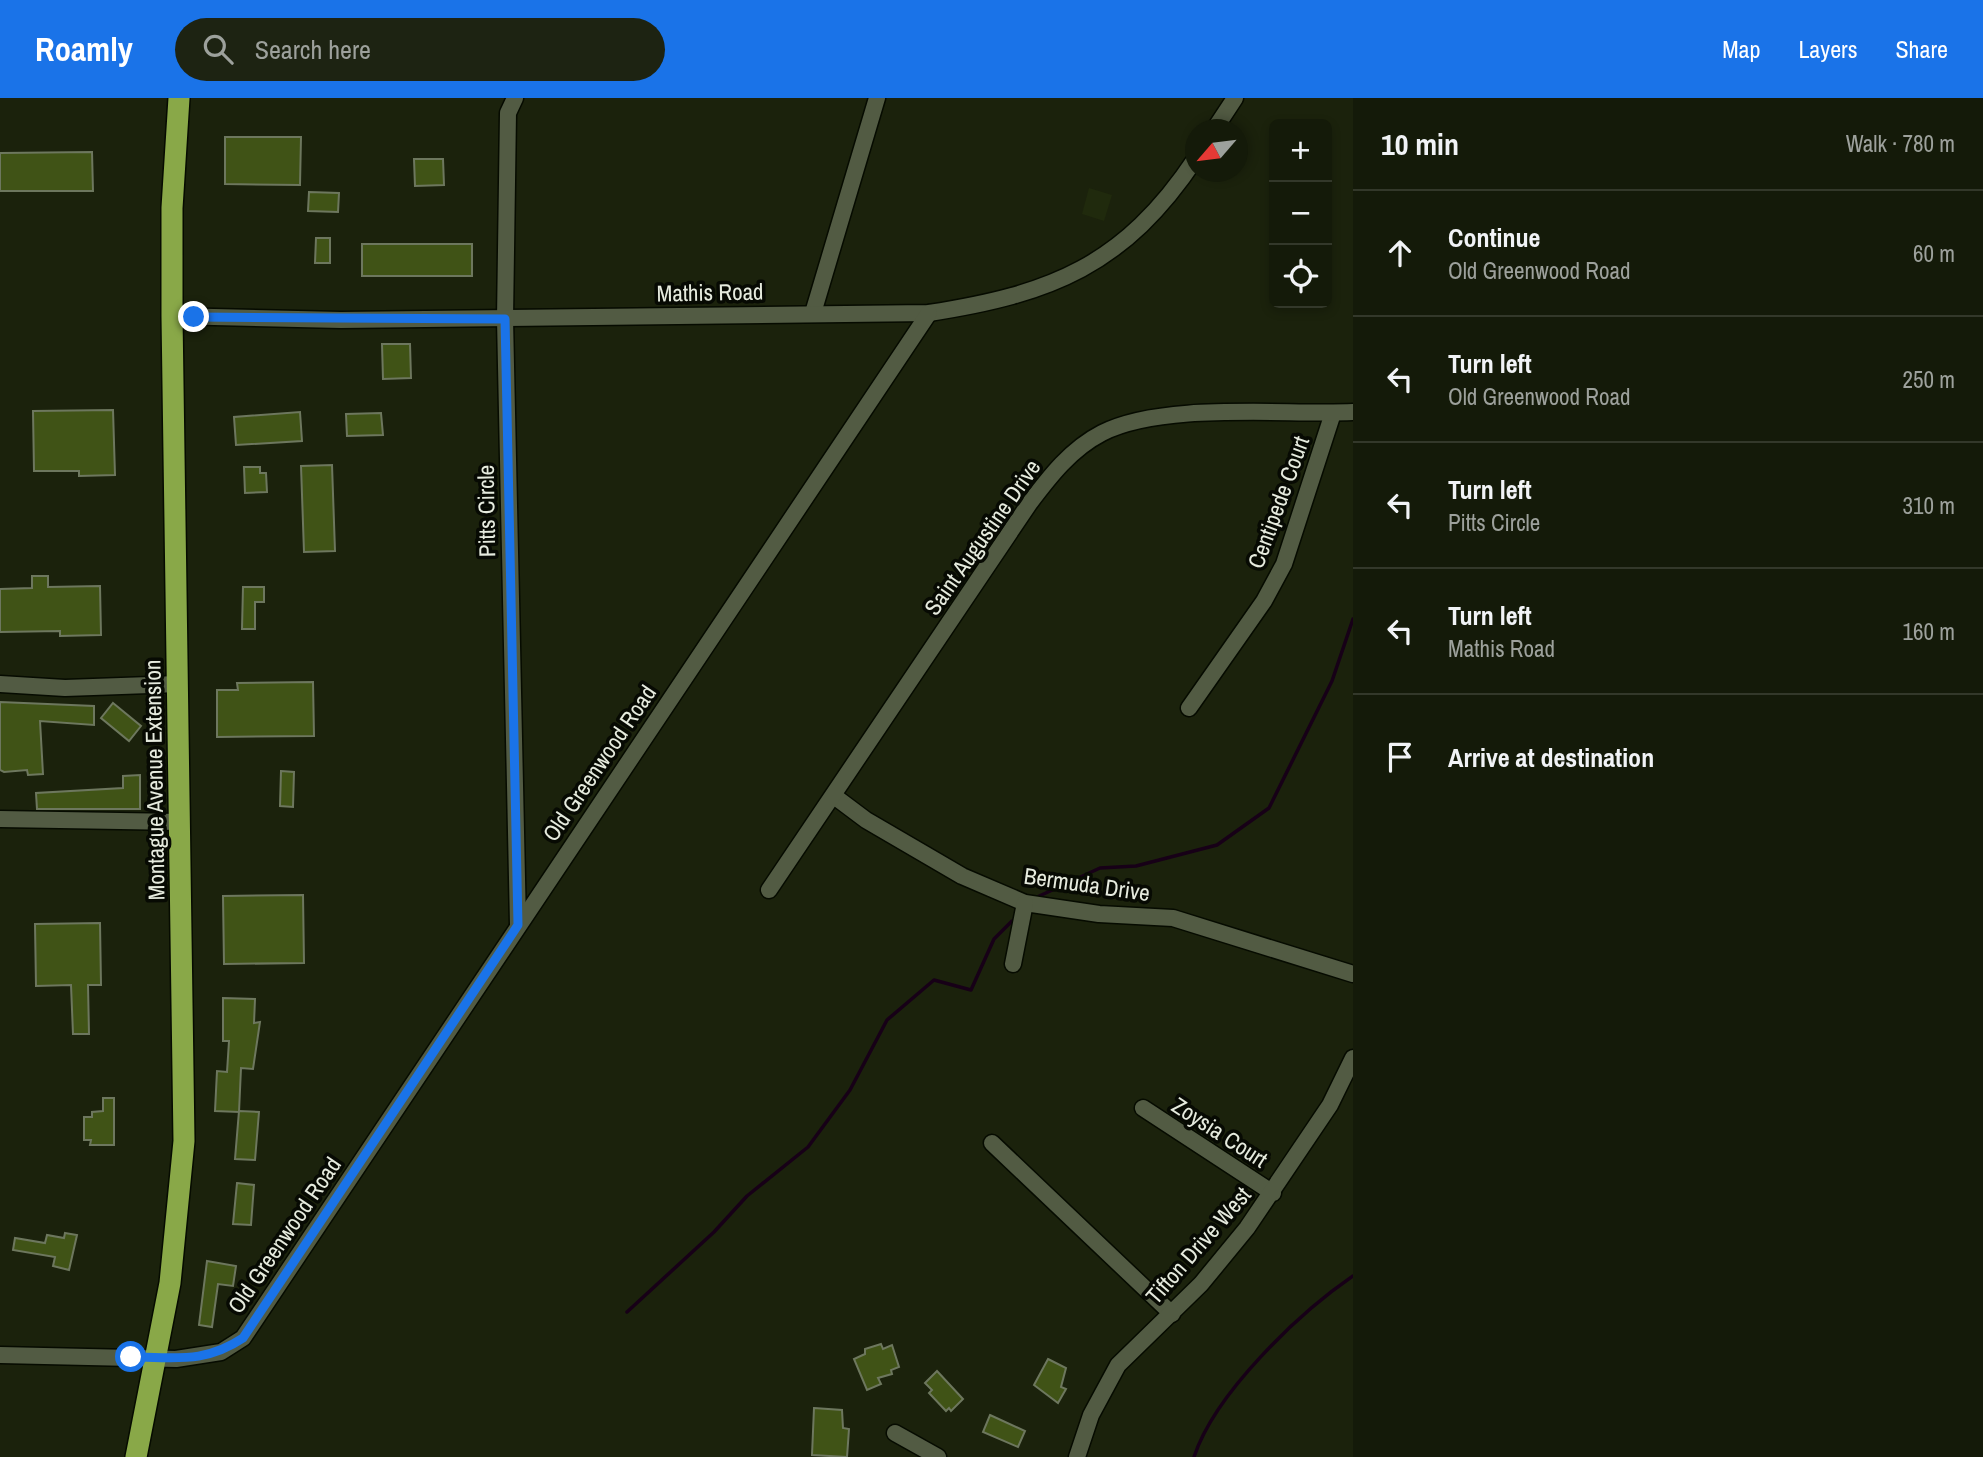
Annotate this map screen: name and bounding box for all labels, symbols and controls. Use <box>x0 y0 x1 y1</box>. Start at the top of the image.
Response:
search box <box>175 18 665 81</box>
text: Roamly <box>35 27 133 71</box>
icon: search <box>199 30 237 68</box>
text: Search here <box>255 32 371 67</box>
text: Map <box>1722 33 1760 65</box>
text: Layers <box>1798 33 1857 65</box>
text: Share <box>1895 33 1948 65</box>
north arrow <box>1185 119 1248 182</box>
map controls <box>1269 119 1332 308</box>
button: + <box>1269 119 1332 182</box>
text: 10 min <box>1381 124 1459 164</box>
text: Walk · 780 m <box>1846 128 1955 159</box>
button: − <box>1269 182 1332 245</box>
text: Continue <box>1448 220 1540 255</box>
icon: ahead <box>1381 234 1419 272</box>
text: 60 m <box>1913 238 1955 269</box>
button: locate <box>1269 245 1332 308</box>
text: Old Greenwood Road <box>1448 255 1630 286</box>
street label: Mathis Road <box>656 276 764 308</box>
route end <box>178 301 209 332</box>
text: Turn left <box>1448 346 1532 381</box>
icon: left <box>1381 360 1419 398</box>
text: 250 m <box>1903 364 1955 395</box>
text: Old Greenwood Road <box>1448 381 1630 412</box>
street label: Centipede Court <box>1240 432 1316 572</box>
street label: Saint Augustine Drive <box>917 453 1047 621</box>
street label: Pitts Circle <box>470 465 502 557</box>
text: Turn left <box>1448 472 1532 507</box>
icon: left <box>1381 486 1419 524</box>
text: 310 m <box>1903 490 1955 521</box>
text: Pitts Circle <box>1448 507 1540 538</box>
text: Turn left <box>1448 598 1532 633</box>
icon: left <box>1381 612 1419 650</box>
text: 160 m <box>1903 616 1955 647</box>
text: Mathis Road <box>1448 633 1555 664</box>
street label: Montague Avenue Extension <box>136 659 172 901</box>
street label: Old Greenwood Road <box>535 679 663 847</box>
icon: arrive <box>1381 738 1419 776</box>
text: Arrive at destination <box>1448 740 1654 775</box>
street label: Bermuda Drive <box>1022 860 1152 908</box>
street label: Zoysia Court <box>1166 1090 1274 1174</box>
street label: Old Greenwood Road <box>220 1151 348 1319</box>
street label: Tifton Drive West <box>1138 1180 1258 1310</box>
route start <box>115 1341 146 1372</box>

